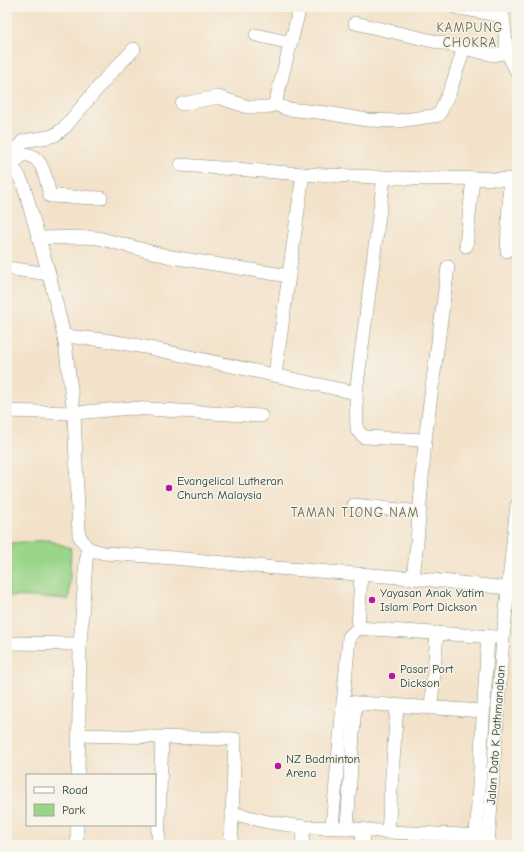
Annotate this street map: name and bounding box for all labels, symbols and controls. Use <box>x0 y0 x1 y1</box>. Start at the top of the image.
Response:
district label: KAMPUNG CHOKRA <box>437 20 503 50</box>
place label: Evangelical Lutheran Church Malaysia <box>177 474 283 502</box>
marker: Evangelical Lutheran Church Malaysia <box>164 483 174 493</box>
district label: TAMAN TIONG NAM <box>291 505 419 520</box>
place label: Yayasan Anak Yatim Islam Port Dickson <box>380 586 484 614</box>
marker: Yayasan Anak Yatim Islam Port Dickson <box>367 595 377 605</box>
place label: Pasar Port Dickson <box>400 662 454 690</box>
street label: Jalan Dato K Pathmanaban <box>484 665 508 805</box>
marker: Pasar Port Dickson <box>387 671 397 681</box>
place label: NZ Badminton Arena <box>286 752 360 780</box>
marker: NZ Badminton Arena <box>273 761 283 771</box>
legend <box>26 774 156 826</box>
text: Road <box>62 783 88 797</box>
text: Park <box>62 803 85 817</box>

